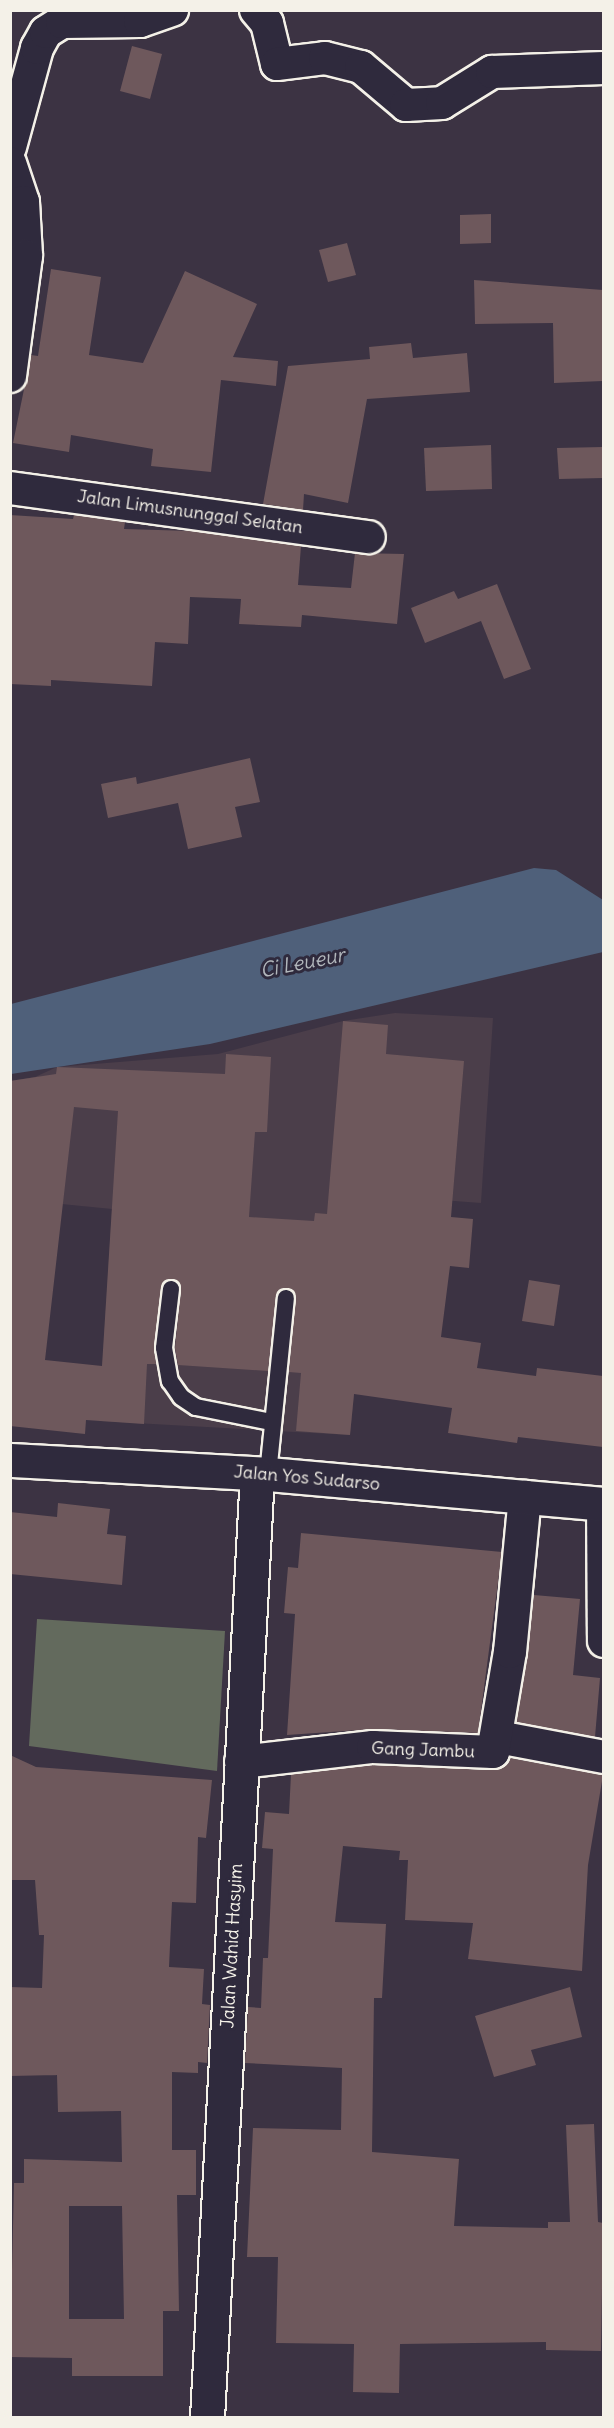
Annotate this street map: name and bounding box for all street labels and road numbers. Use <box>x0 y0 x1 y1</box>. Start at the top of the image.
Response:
street label: Jalan Limusnunggal Selatan <box>76 485 304 539</box>
street label: Jalan Yos Sudarso <box>233 1461 381 1495</box>
street label: Gang Jambu <box>371 1737 475 1763</box>
street label: Jalan Wahid Hasyim <box>217 1863 247 2029</box>

